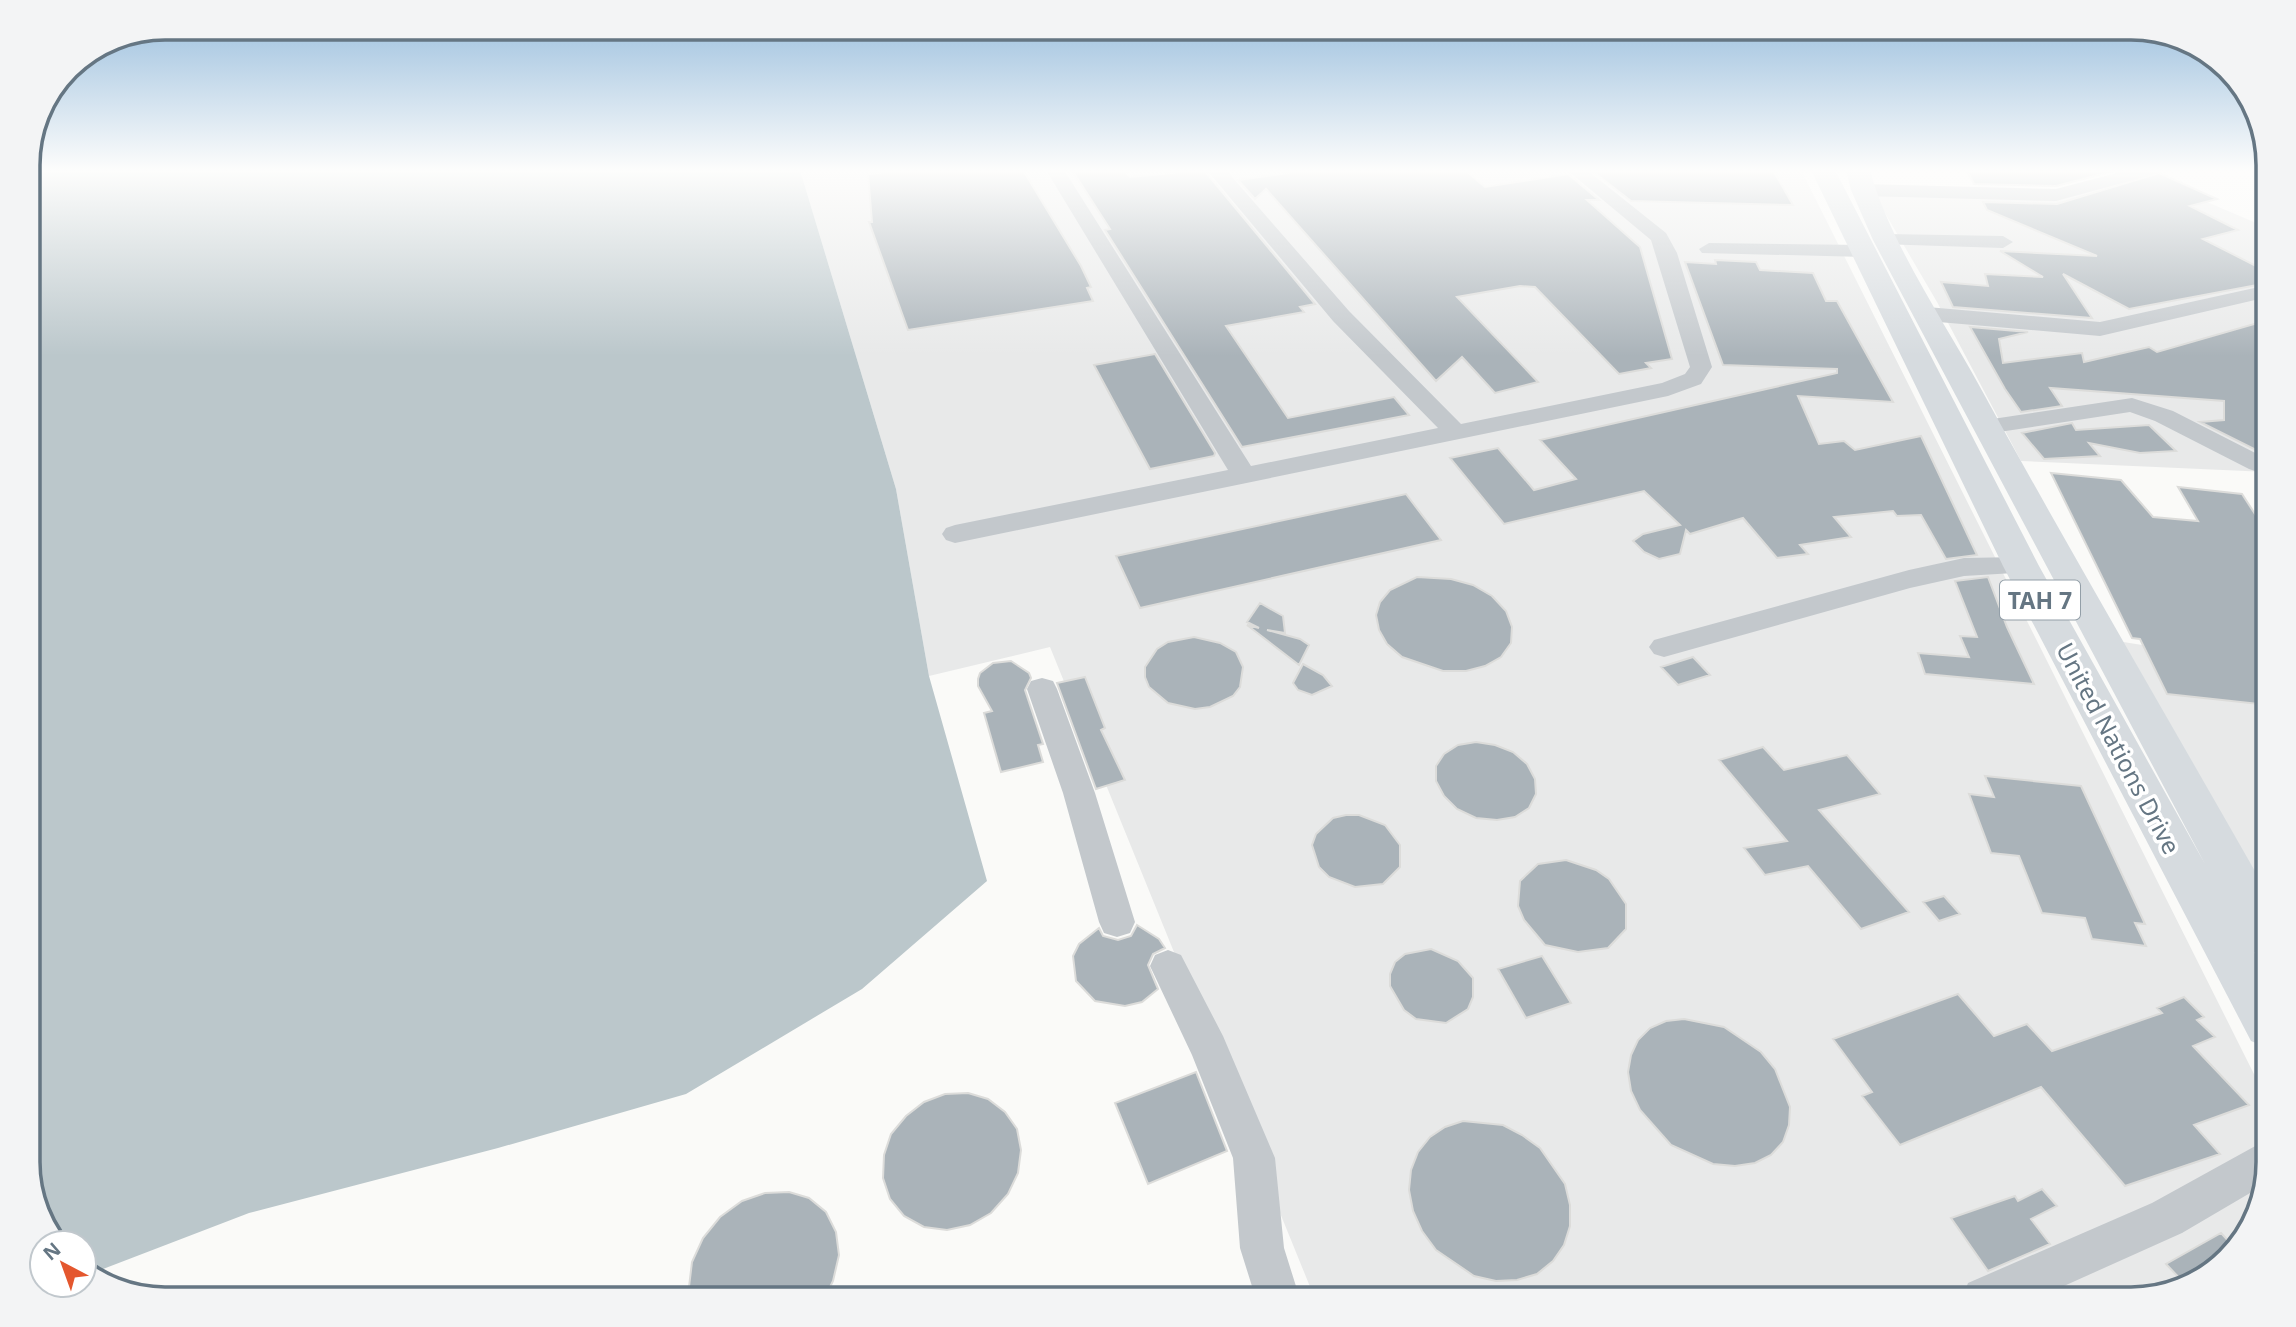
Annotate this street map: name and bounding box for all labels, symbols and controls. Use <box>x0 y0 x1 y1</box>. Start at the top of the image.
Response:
road number: TAH 7 <box>2000 580 2080 620</box>
street label: United Nations Drive <box>2049 637 2189 859</box>
north arrow <box>28 1229 98 1299</box>
text: N <box>37 1236 66 1266</box>

